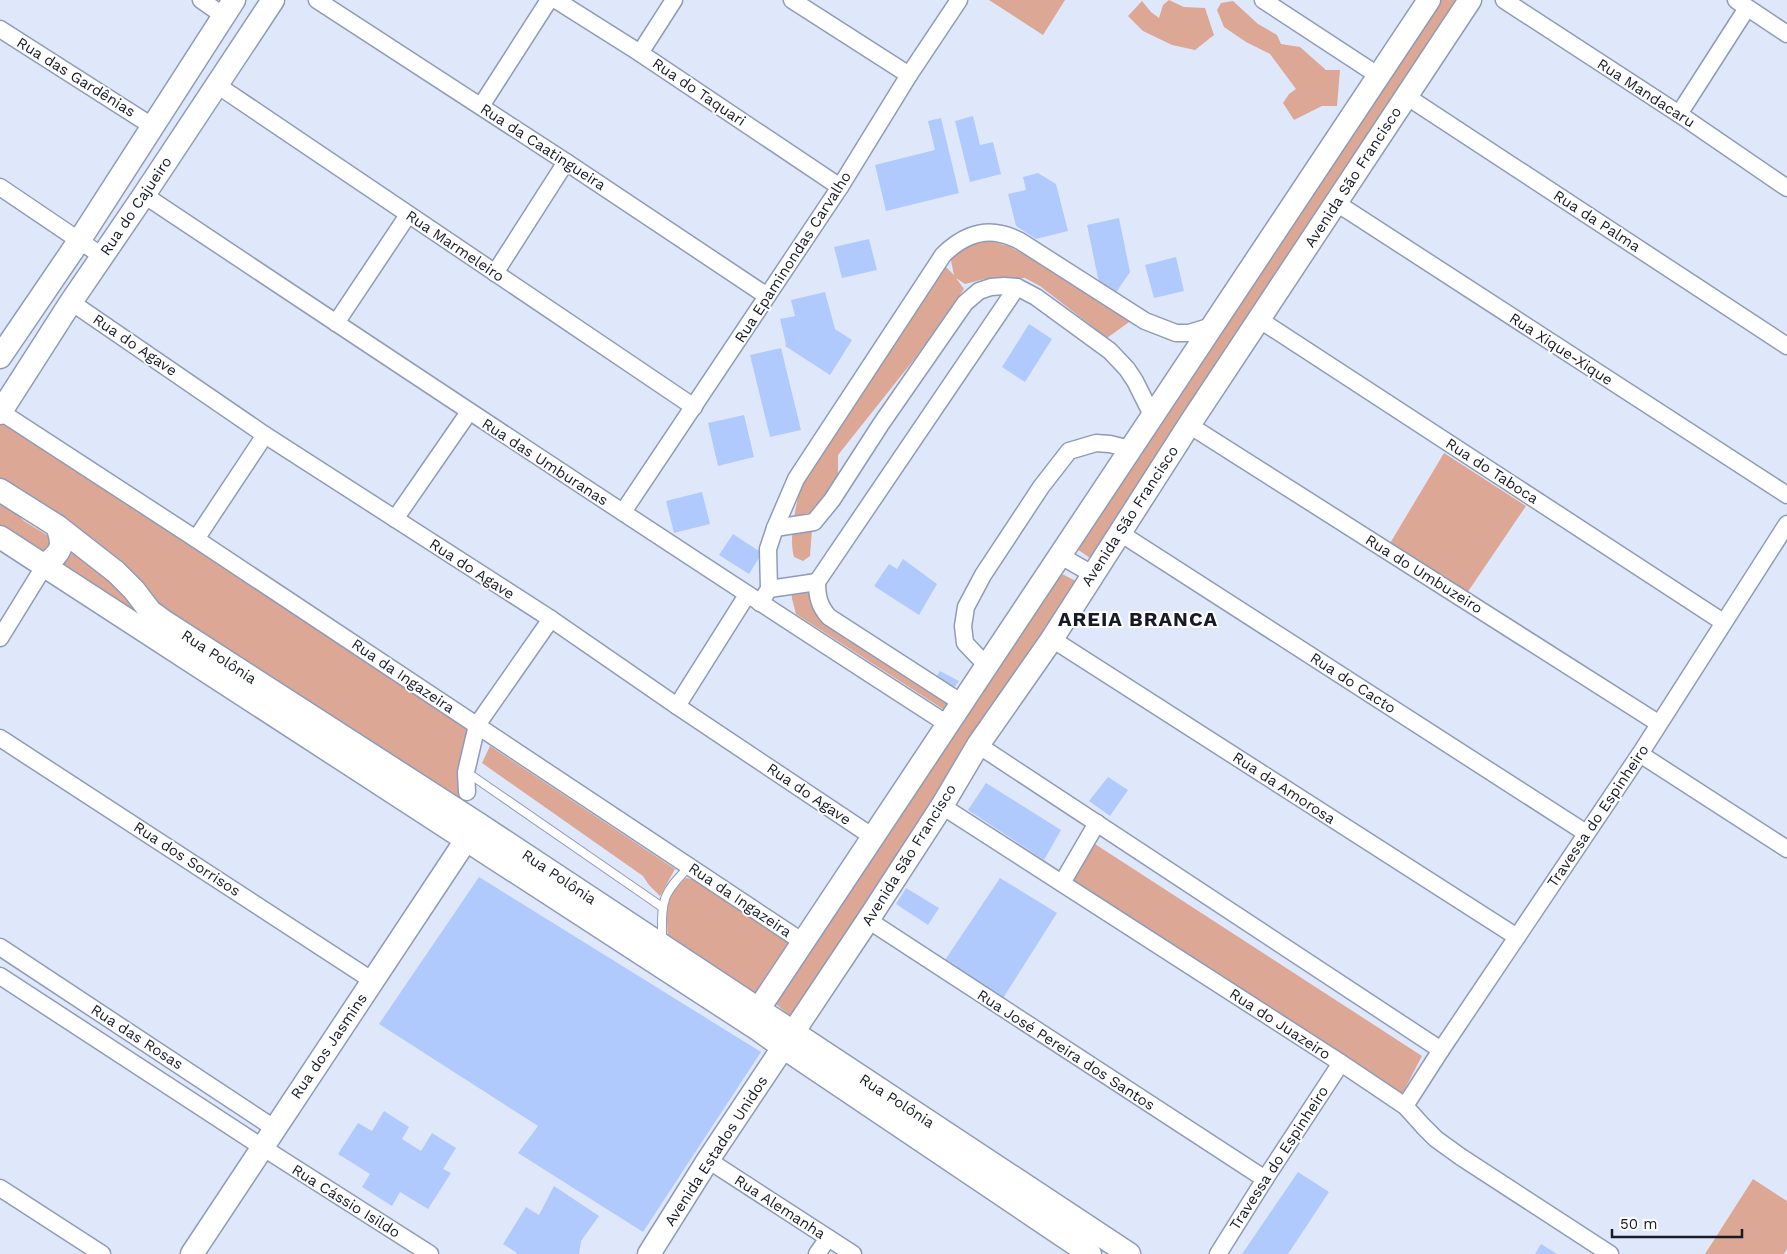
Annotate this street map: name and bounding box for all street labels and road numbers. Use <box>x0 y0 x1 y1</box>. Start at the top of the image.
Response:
street label: Rua das Gardênias <box>13 33 139 121</box>
street label: Rua do Taquari <box>649 54 749 130</box>
street label: Rua Mandacaru <box>1594 55 1698 131</box>
street label: Rua da Caatingueira <box>477 100 609 195</box>
street label: Avenida São Francisco <box>1301 103 1405 251</box>
street label: Rua do Cajueiro <box>96 153 176 259</box>
street label: Rua Epaminondas Carvalho <box>731 168 855 346</box>
street label: Rua da Palma <box>1550 186 1644 256</box>
street label: Rua Marmeleiro <box>402 206 508 286</box>
street label: Rua Xique-Xique <box>1506 309 1616 389</box>
street label: Rua do Agave <box>89 310 181 380</box>
street label: Rua das Umburanas <box>479 414 612 510</box>
street label: Rua do Taboca <box>1442 434 1542 508</box>
street label: Avenida São Francisco <box>1078 442 1182 590</box>
street label: Rua do Umbuzeiro <box>1362 531 1486 617</box>
street label: Rua do Agave <box>426 535 518 603</box>
street label: Rua Polônia <box>178 626 260 688</box>
street label: Rua da Ingazeira <box>348 635 458 717</box>
street label: Rua do Cacto <box>1307 649 1399 717</box>
street label: Travessa do Espinheiro <box>1544 741 1652 891</box>
street label: Rua da Amorosa <box>1229 748 1339 828</box>
street label: Rua do Agave <box>763 759 855 829</box>
street label: Avenida São Francisco <box>858 781 960 929</box>
street label: Rua dos Sorrisos <box>130 818 244 900</box>
street label: Rua Polônia <box>518 846 600 909</box>
street label: Rua da Ingazeira <box>685 859 795 941</box>
street label: Rua do Juazeiro <box>1226 985 1334 1063</box>
street label: Rua José Pereira dos Santos <box>974 986 1158 1114</box>
street label: Rua dos Jasmins <box>287 990 371 1102</box>
street label: Rua das Rosas <box>88 1001 187 1074</box>
street label: Rua Polônia <box>856 1070 938 1132</box>
street label: Avenida Estados Unidos <box>661 1072 771 1230</box>
street label: Travessa do Espinheiro <box>1226 1083 1332 1233</box>
street label: Rua Cássio Isildo <box>289 1160 403 1242</box>
street label: Rua Alemanha <box>731 1171 829 1243</box>

